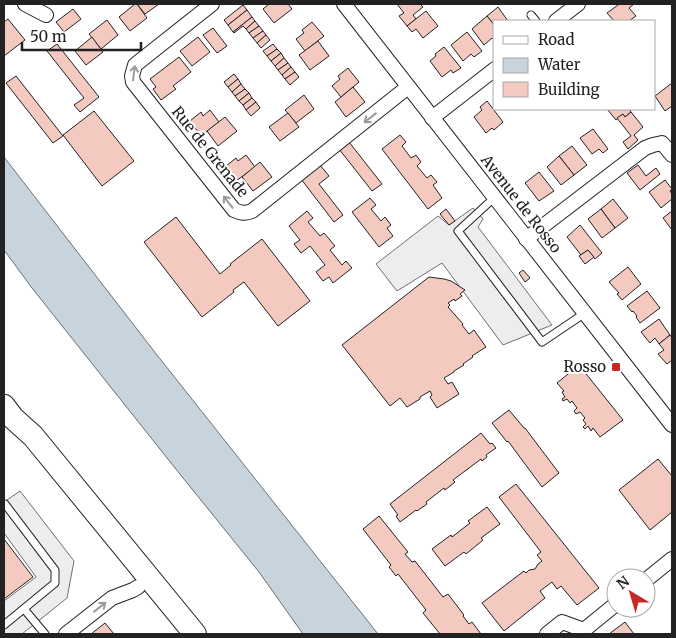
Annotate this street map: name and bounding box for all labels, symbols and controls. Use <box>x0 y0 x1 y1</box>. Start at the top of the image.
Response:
scale bar <box>22 20 141 52</box>
legend <box>493 20 656 110</box>
text: 50 m <box>30 27 67 46</box>
text: Road <box>538 30 574 49</box>
text: Water <box>537 55 581 74</box>
one-way arrow <box>129 65 139 81</box>
text: Building <box>538 80 600 99</box>
street label: Rue de Grenade <box>168 102 253 201</box>
one-way arrow <box>364 112 377 123</box>
street label: Avenue de Rosso <box>477 150 566 257</box>
one-way arrow <box>222 196 233 209</box>
place label: Rosso <box>564 357 606 376</box>
marker: Rosso <box>610 361 622 373</box>
north arrow <box>606 568 656 618</box>
text: N <box>613 572 633 593</box>
one-way arrow <box>93 601 106 612</box>

